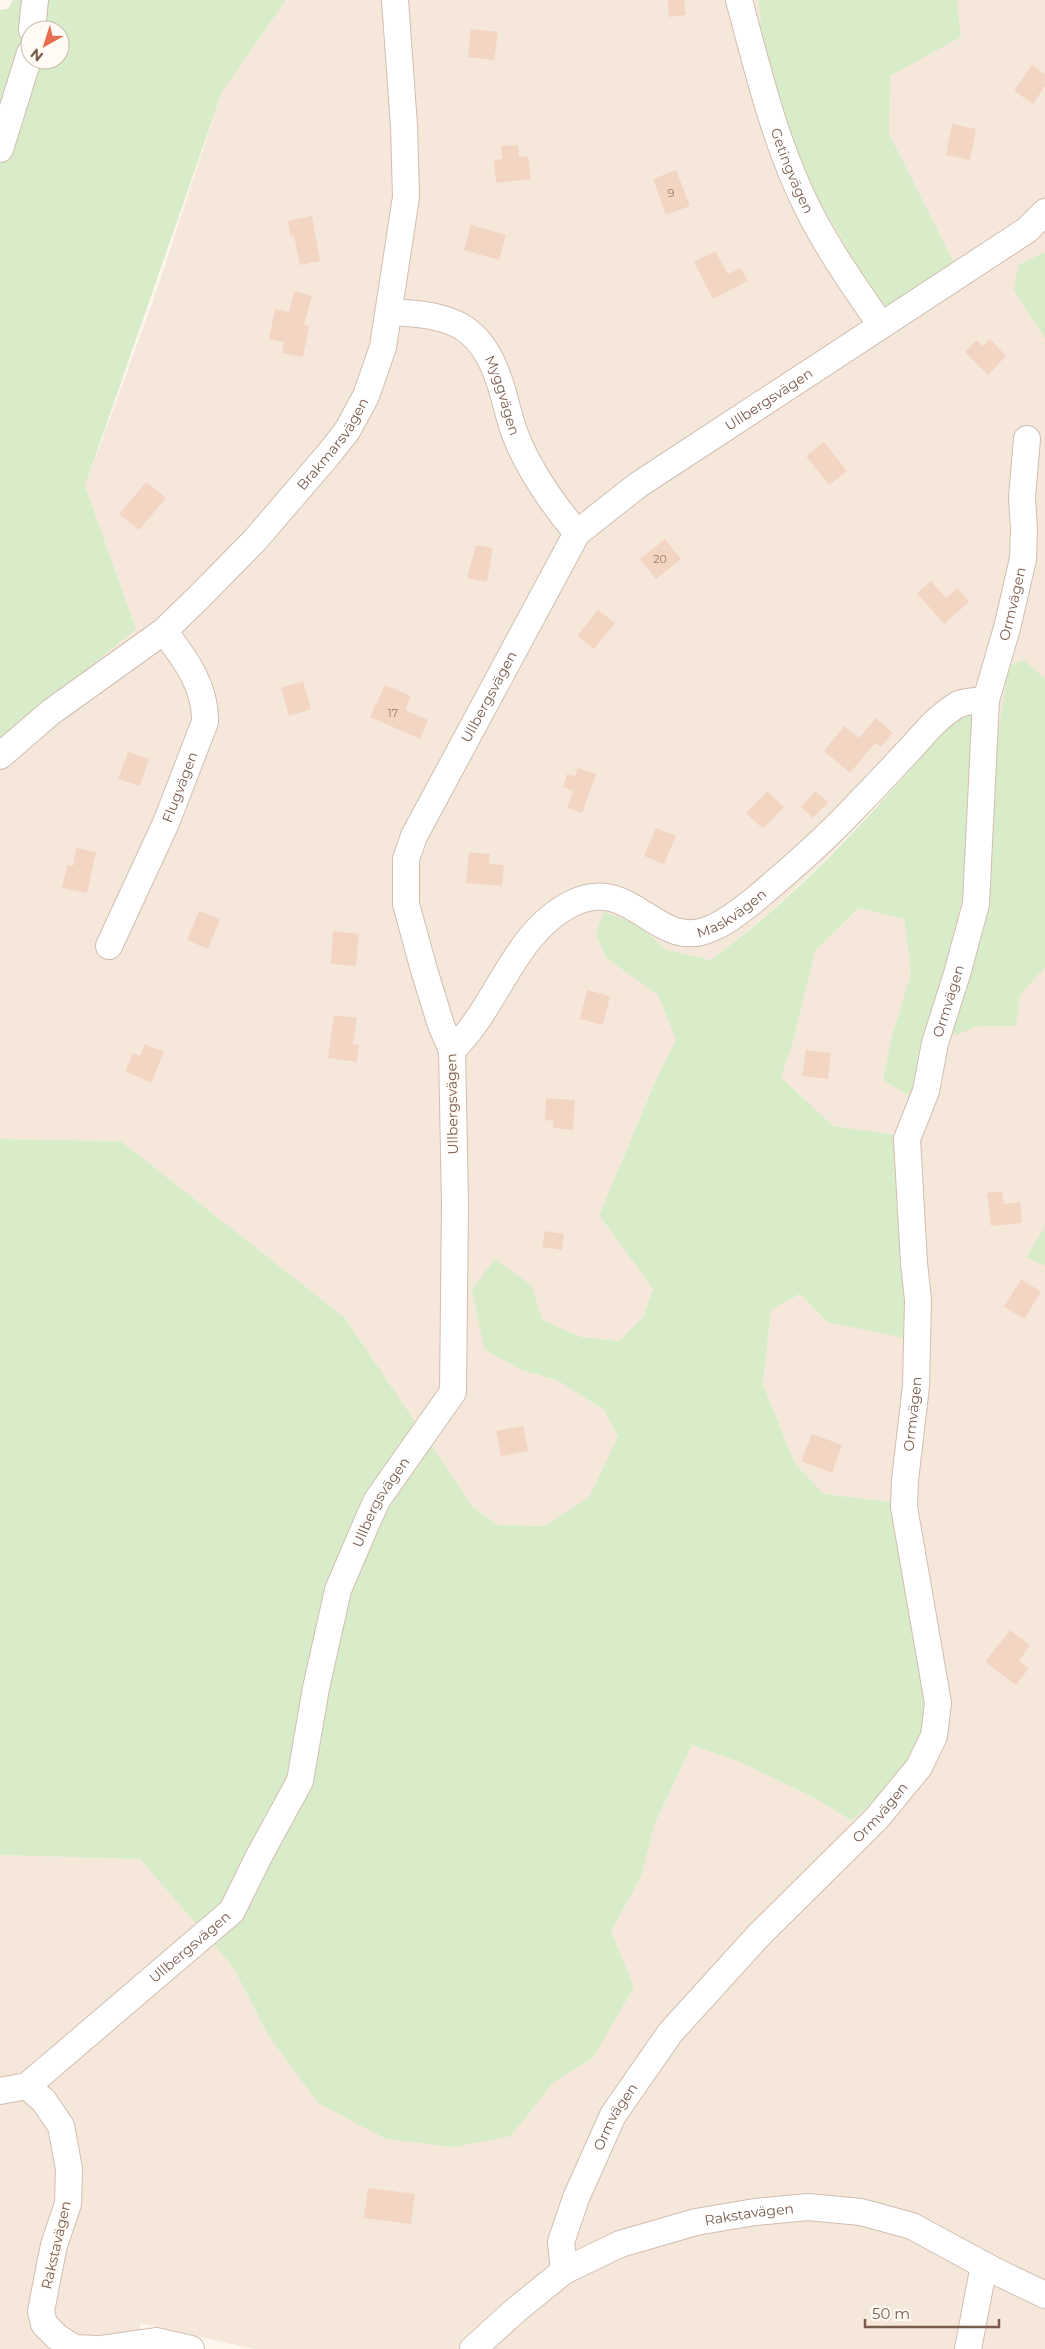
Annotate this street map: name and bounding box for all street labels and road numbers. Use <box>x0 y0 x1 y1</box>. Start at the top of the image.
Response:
street label: Getingvägen <box>767 126 818 217</box>
street label: Myggvägen <box>481 352 524 438</box>
street label: Ullbergsvägen <box>721 364 816 435</box>
street label: Brakmarsvägen <box>293 395 372 494</box>
street label: Ormvägen <box>995 565 1030 643</box>
street label: Ullbergsvägen <box>457 648 521 746</box>
street label: Flugvägen <box>158 749 202 825</box>
street label: Maskvägen <box>695 885 770 942</box>
street label: Ormvägen <box>928 963 968 1040</box>
street label: Ullbergsvägen <box>442 1053 462 1155</box>
street label: Ormvägen <box>899 1377 925 1452</box>
street label: Ullbergsvägen <box>348 1453 413 1550</box>
street label: Ormvägen <box>848 1779 912 1847</box>
street label: Ullbergsvägen <box>145 1907 234 1987</box>
street label: Ormvägen <box>589 2079 642 2153</box>
street label: Rakstavägen <box>37 2199 75 2291</box>
street label: Rakstavägen <box>703 2199 795 2229</box>

